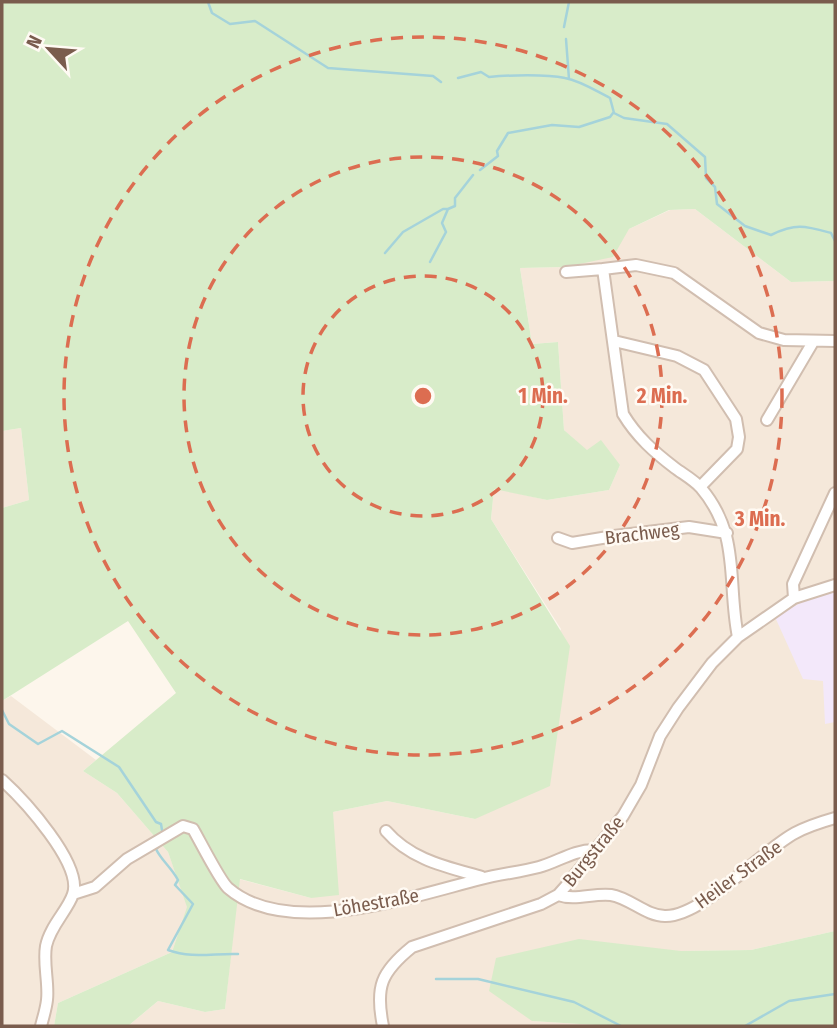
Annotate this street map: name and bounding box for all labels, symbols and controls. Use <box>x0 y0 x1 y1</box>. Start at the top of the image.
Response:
north arrow <box>14 14 84 84</box>
text: N <box>21 32 47 52</box>
text: 1 Min. <box>518 383 568 409</box>
text: 2 Min. <box>636 383 687 409</box>
centre of rings <box>411 384 435 408</box>
text: 3 Min. <box>734 506 786 532</box>
street label: Brachweg <box>604 518 681 549</box>
street label: Burgstraße <box>558 811 629 891</box>
street label: Heiler Straße <box>690 835 786 914</box>
street label: Löhestraße <box>331 884 421 921</box>

